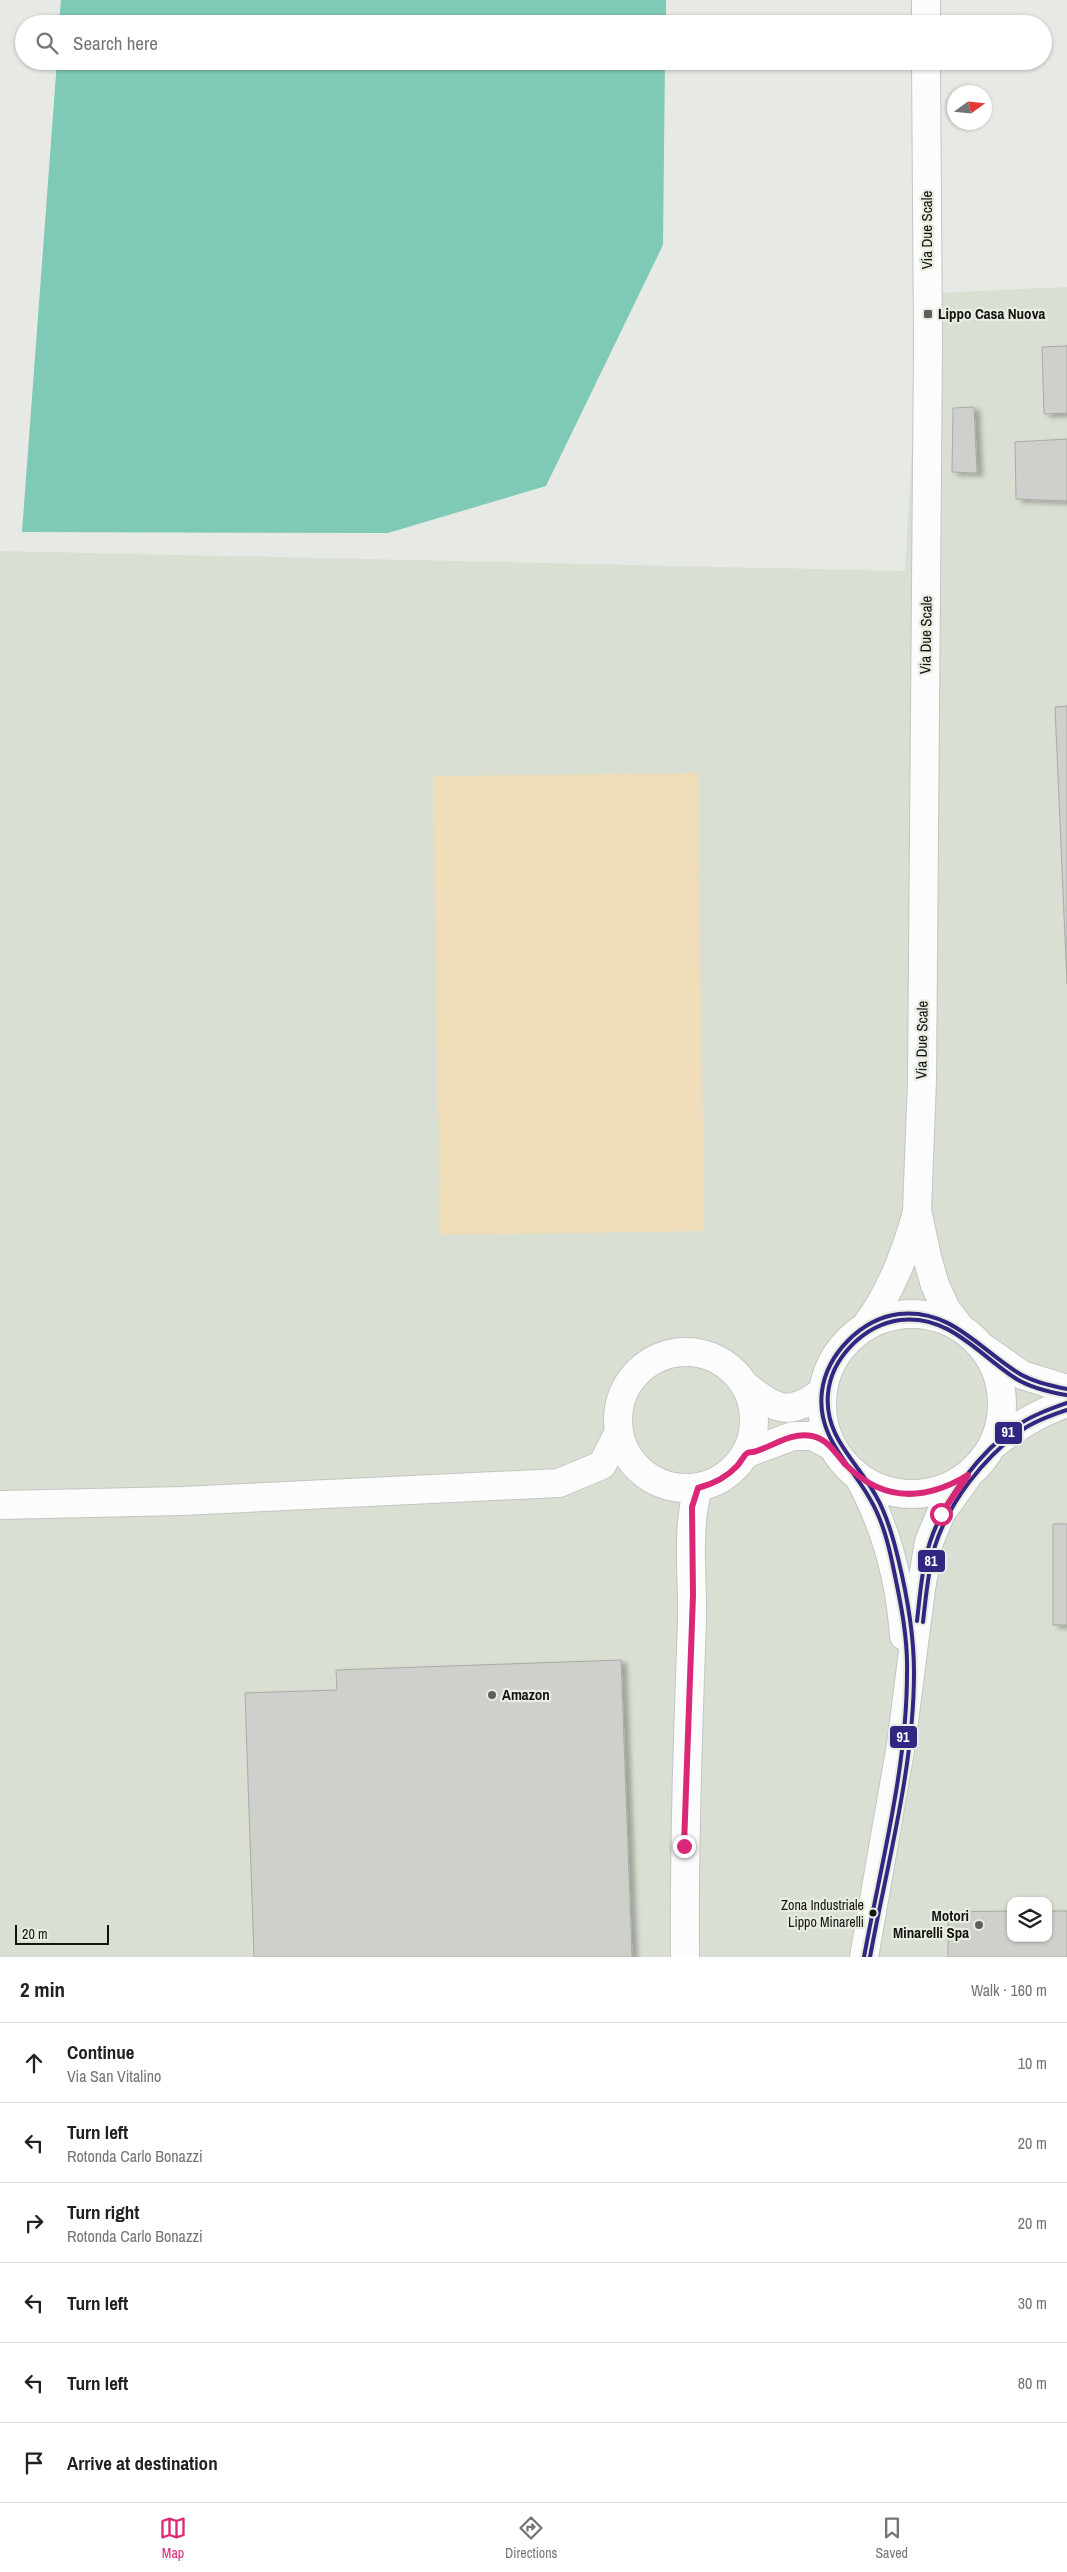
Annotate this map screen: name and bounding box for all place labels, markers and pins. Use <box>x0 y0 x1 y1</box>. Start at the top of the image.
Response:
place label: Lippo Casa Nuova <box>938 303 1045 324</box>
marker: Lippo Casa Nuova <box>922 308 934 320</box>
place label: Amazon <box>502 1684 550 1705</box>
marker: Amazon <box>486 1689 498 1701</box>
place label: Zona Industriale Lippo Minarelli <box>781 1896 864 1931</box>
place label: Motori Minarelli Spa <box>893 1905 969 1943</box>
marker: Zona Industriale Lippo Minarelli <box>868 1908 878 1918</box>
marker: Motori Minarelli Spa <box>973 1919 985 1931</box>

